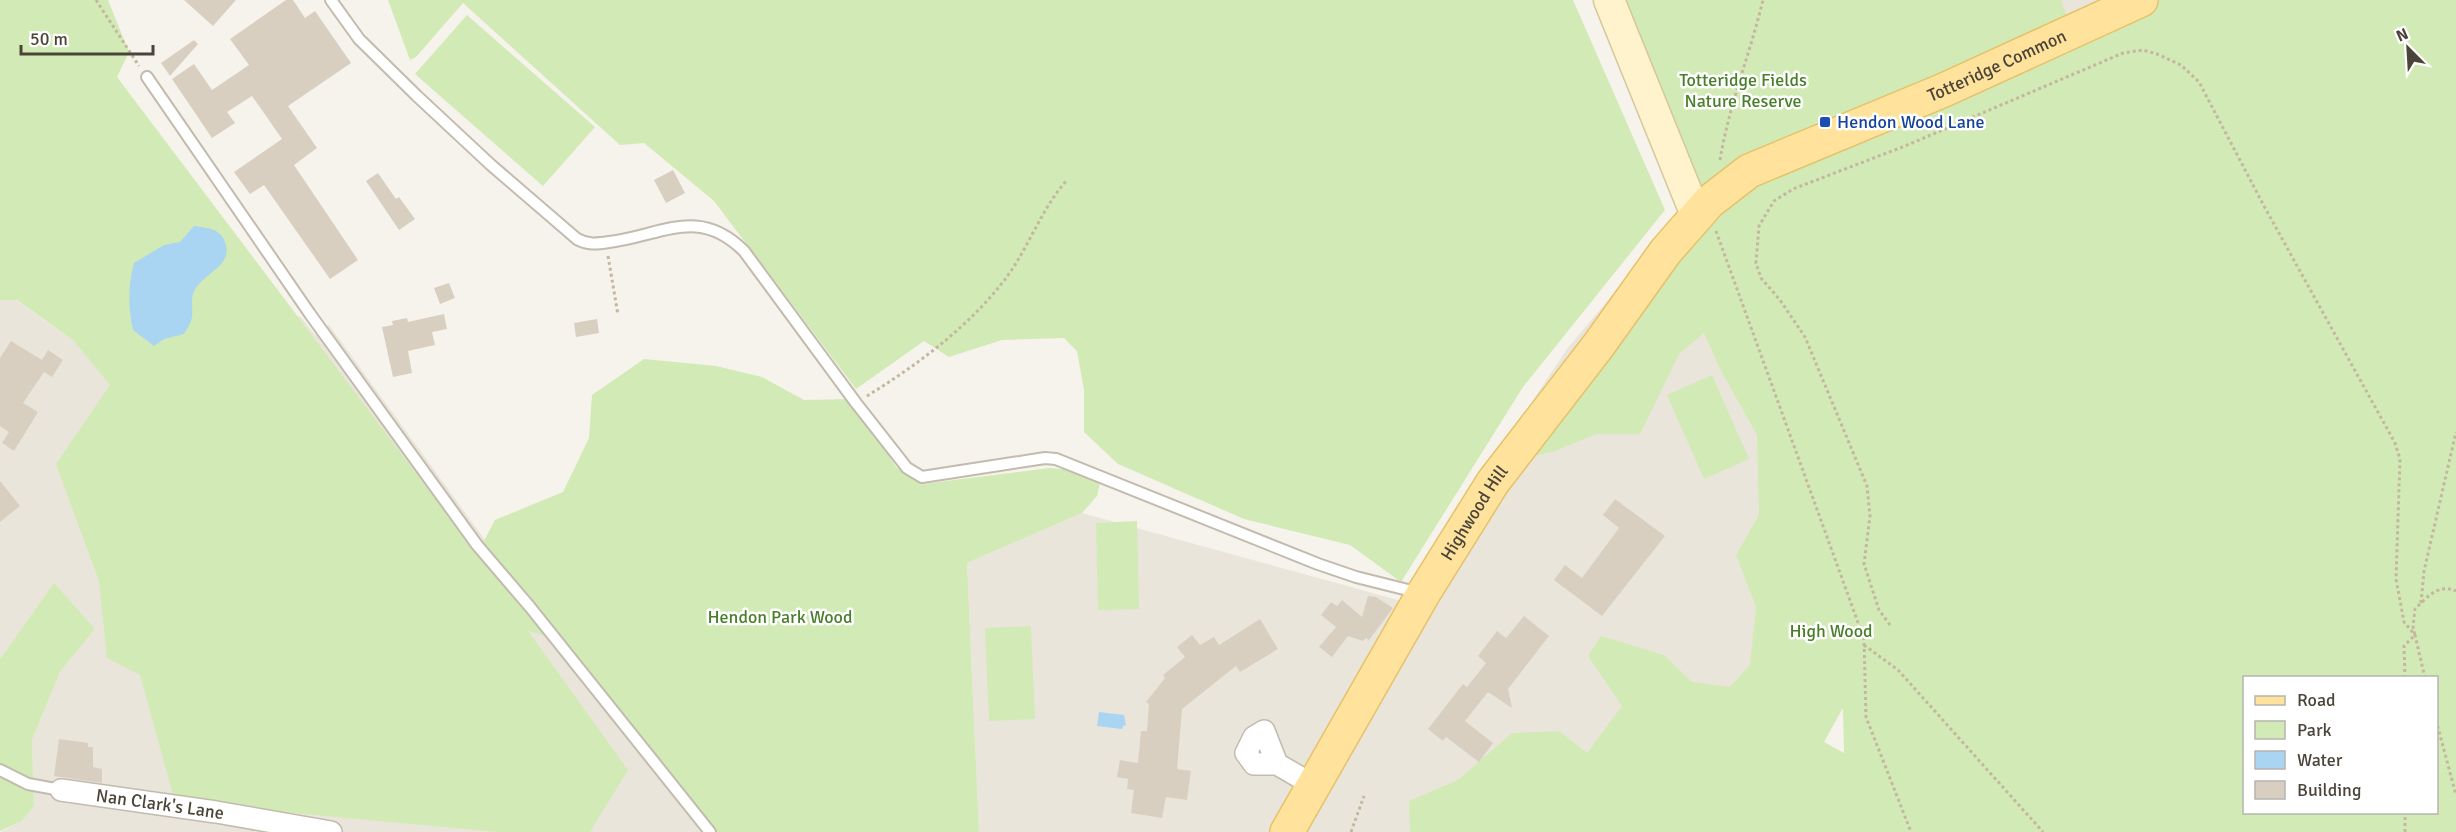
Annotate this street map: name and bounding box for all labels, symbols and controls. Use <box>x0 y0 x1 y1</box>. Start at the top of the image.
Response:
scale bar <box>21 18 153 56</box>
north arrow <box>2378 18 2438 78</box>
text: N <box>2393 24 2411 47</box>
street label: Totteridge Common <box>1924 25 2070 107</box>
text: 50 m <box>30 28 68 50</box>
park label: Totteridge Fields Nature Reserve <box>1679 69 1807 112</box>
place label: Hendon Wood Lane <box>1837 111 1985 133</box>
marker: Hendon Wood Lane <box>1818 115 1832 129</box>
street label: Highwood Hill <box>1436 461 1513 565</box>
park label: Hendon Park Wood <box>707 606 853 628</box>
park label: High Wood <box>1789 620 1873 642</box>
legend <box>2243 676 2438 814</box>
text: Road <box>2297 689 2336 711</box>
text: Park <box>2297 719 2332 741</box>
text: Water <box>2297 749 2343 771</box>
text: Building <box>2297 779 2361 801</box>
street label: Nan Clark's Lane <box>95 784 226 824</box>

